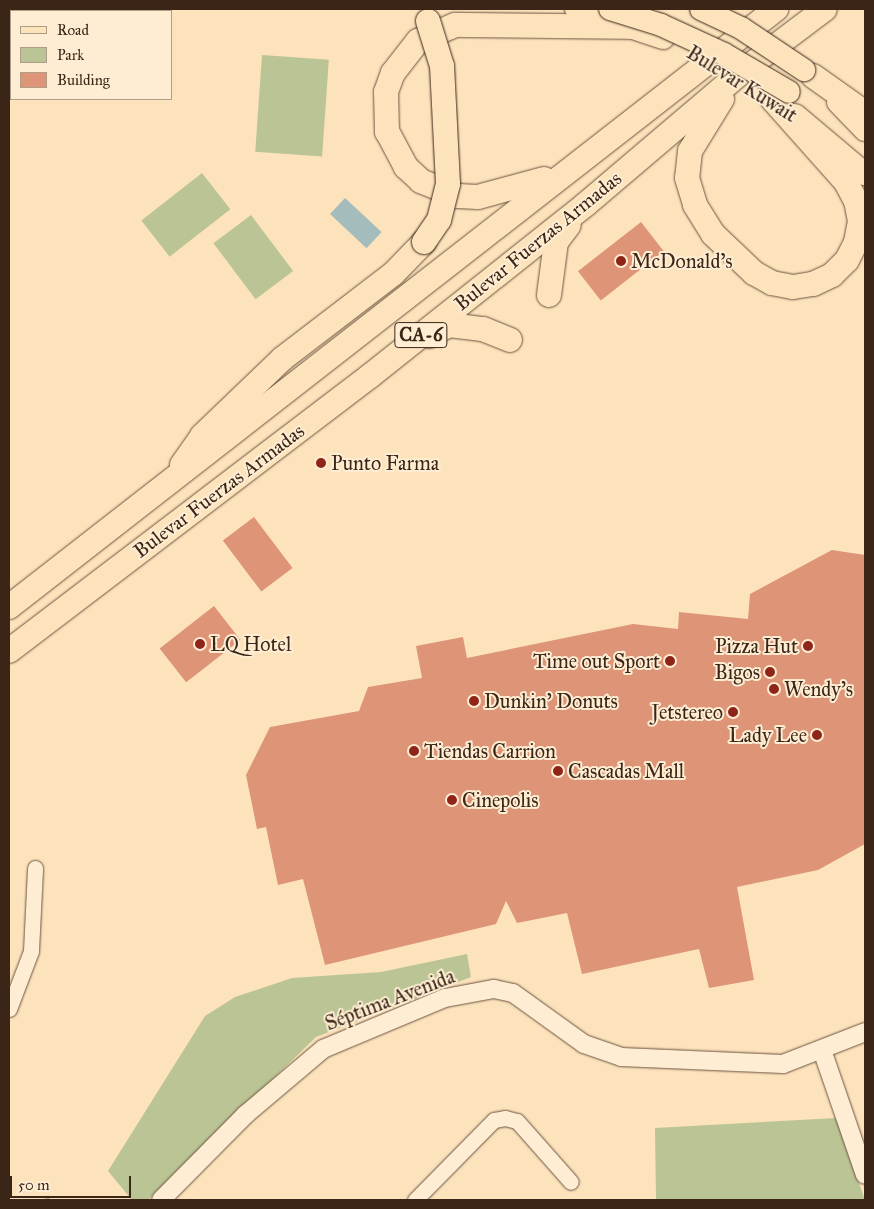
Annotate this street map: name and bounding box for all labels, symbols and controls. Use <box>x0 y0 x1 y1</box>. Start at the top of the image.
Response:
legend <box>10 10 172 100</box>
text: Road <box>57 21 89 39</box>
street label: Bulevar Kuwait <box>682 41 802 127</box>
text: Park <box>57 46 84 64</box>
text: Building <box>57 71 110 89</box>
street label: Bulevar Fuerzas Armadas <box>450 166 626 316</box>
place label: McDonald's <box>631 249 733 273</box>
marker: McDonald's <box>615 255 627 267</box>
road number: CA-6 <box>394 318 448 352</box>
street label: Bulevar Fuerzas Armadas <box>129 419 309 563</box>
place label: Punto Farma <box>331 451 439 475</box>
marker: Punto Farma <box>315 457 327 469</box>
place label: LQ Hotel <box>210 632 291 656</box>
place label: Pizza Hut <box>715 634 798 658</box>
marker: LQ Hotel <box>194 638 206 650</box>
marker: Pizza Hut <box>802 640 814 652</box>
place label: Time out Sport <box>533 649 660 673</box>
marker: Time out Sport <box>664 655 676 667</box>
place label: Bigos <box>715 660 760 684</box>
marker: Bigos <box>764 666 776 678</box>
place label: Wendy's <box>784 677 853 701</box>
marker: Wendy's <box>768 683 780 695</box>
place label: Dunkin' Donuts <box>484 689 618 713</box>
marker: Dunkin' Donuts <box>468 695 480 707</box>
place label: Jetstereo <box>651 700 723 724</box>
marker: Jetstereo <box>727 706 739 718</box>
place label: Lady Lee <box>729 723 807 747</box>
marker: Lady Lee <box>811 729 823 741</box>
place label: Tiendas Carrion <box>424 739 556 763</box>
marker: Tiendas Carrion <box>408 745 420 757</box>
place label: Cascadas Mall <box>568 759 684 783</box>
marker: Cascadas Mall <box>552 765 564 777</box>
place label: Cinepolis <box>462 788 539 812</box>
marker: Cinepolis <box>446 794 458 806</box>
street label: Séptima Avenida <box>322 964 458 1036</box>
scale bar <box>12 1166 134 1198</box>
text: 50 m <box>18 1176 50 1194</box>

